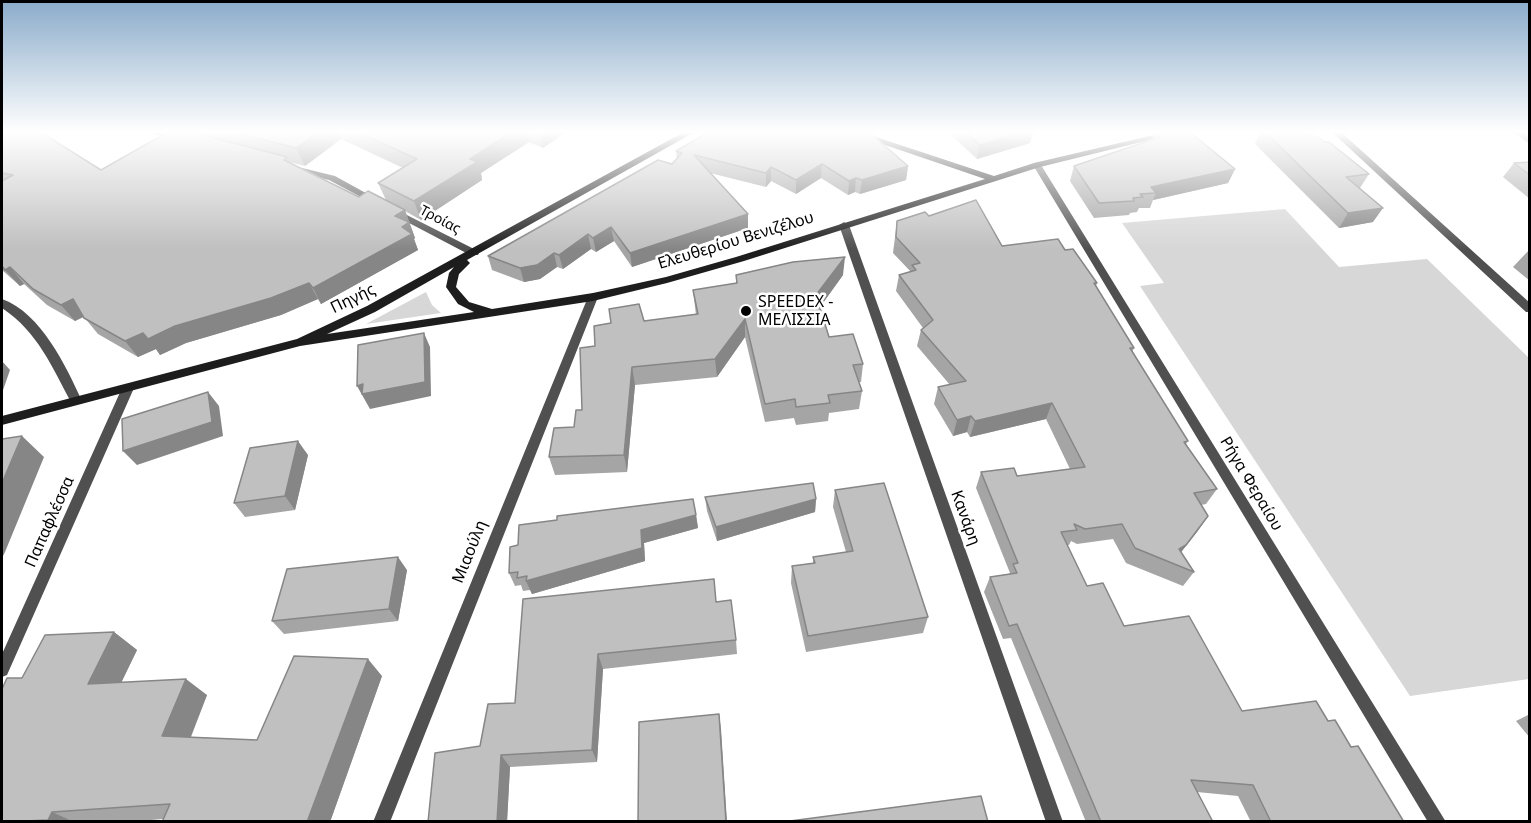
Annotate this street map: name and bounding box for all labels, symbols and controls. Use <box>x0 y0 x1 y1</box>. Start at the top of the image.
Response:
street label: Τροίας <box>417 202 463 238</box>
street label: Ελευθερίου Βενιζέλου <box>656 208 816 274</box>
street label: Πηγής <box>328 280 378 318</box>
place label: SPEEDEX - ΜΕΛΙΣΣΙΑ <box>758 292 834 330</box>
marker: SPEEDEX - ΜΕΛΙΣΣΙΑ <box>739 304 753 318</box>
street label: Ρήγα Φεραίου <box>1215 433 1287 535</box>
street label: Παπαφλέσσα <box>21 474 79 570</box>
street label: Κανάρη <box>946 488 984 548</box>
street label: Μιαούλη <box>449 518 491 586</box>

